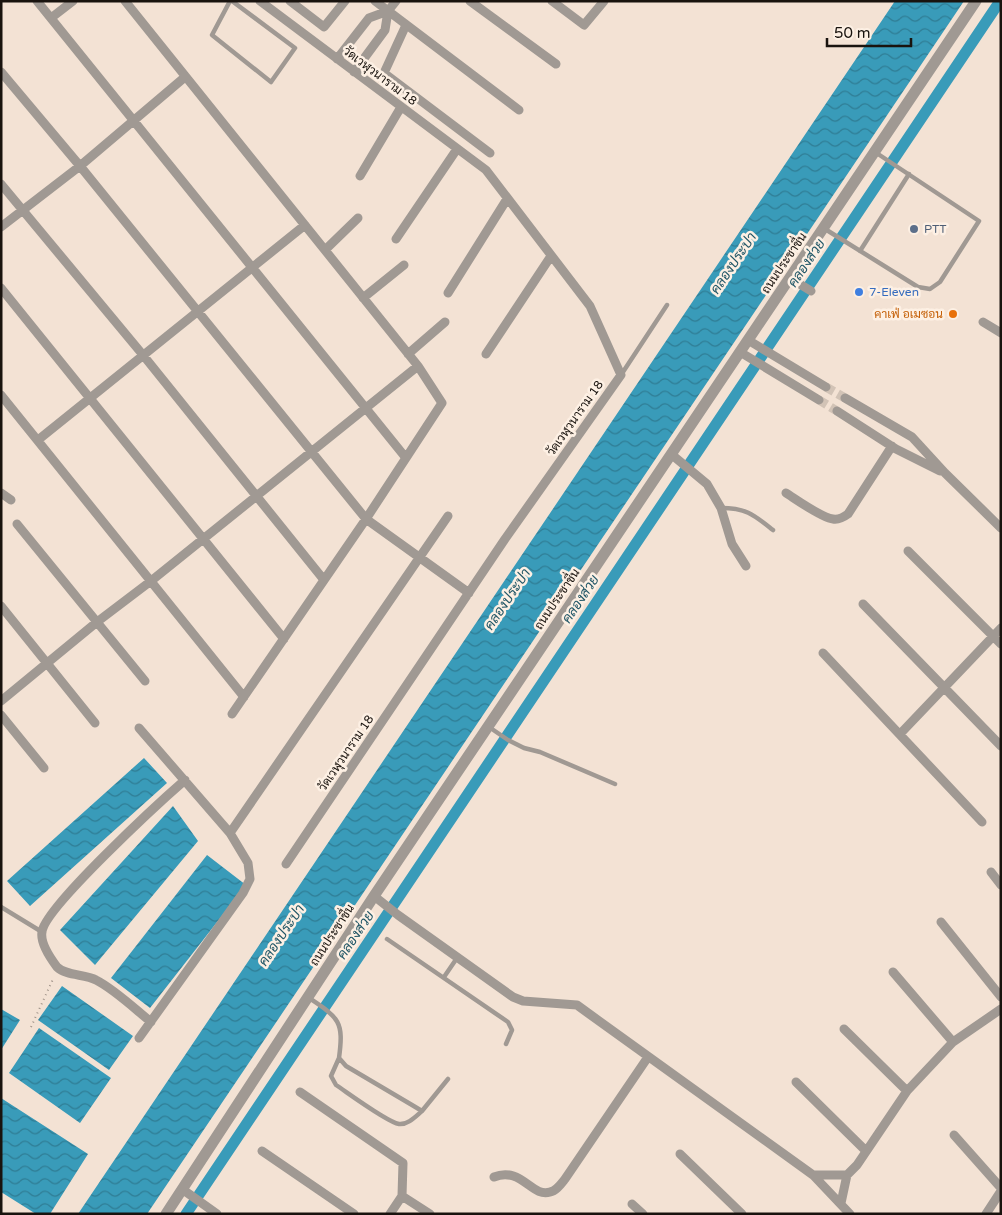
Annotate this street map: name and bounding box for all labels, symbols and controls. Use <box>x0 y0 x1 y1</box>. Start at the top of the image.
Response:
scale bar <box>827 15 911 47</box>
text: 50 m <box>834 24 871 42</box>
street label: วัดเวฬุวนาราม 18 <box>339 44 420 110</box>
place label: PTT <box>924 222 947 236</box>
marker: PTT <box>908 223 920 235</box>
street label: ถนนประชาชื่น <box>755 227 810 296</box>
water label: คลองประปา <box>707 229 760 297</box>
water label: คลองส่วย <box>784 236 829 291</box>
place label: 7-Eleven <box>869 285 919 299</box>
marker: 7-Eleven <box>853 286 865 298</box>
place label: คาเฟ่ อเมซอน <box>874 307 943 321</box>
marker: คาเฟ่ อเมซอน <box>947 308 959 320</box>
street label: วัดเวฬุวนาราม 18 <box>544 378 608 459</box>
street label: ถนนประชาชื่น <box>528 563 583 632</box>
water label: คลองประปา <box>481 565 534 633</box>
water label: คลองส่วย <box>558 572 603 627</box>
street label: วัดเวฬุวนาราม 18 <box>315 712 378 795</box>
street label: ถนนประชาชื่น <box>304 899 357 968</box>
water label: คลองประปา <box>255 901 308 969</box>
water label: คลองส่วย <box>333 908 378 963</box>

